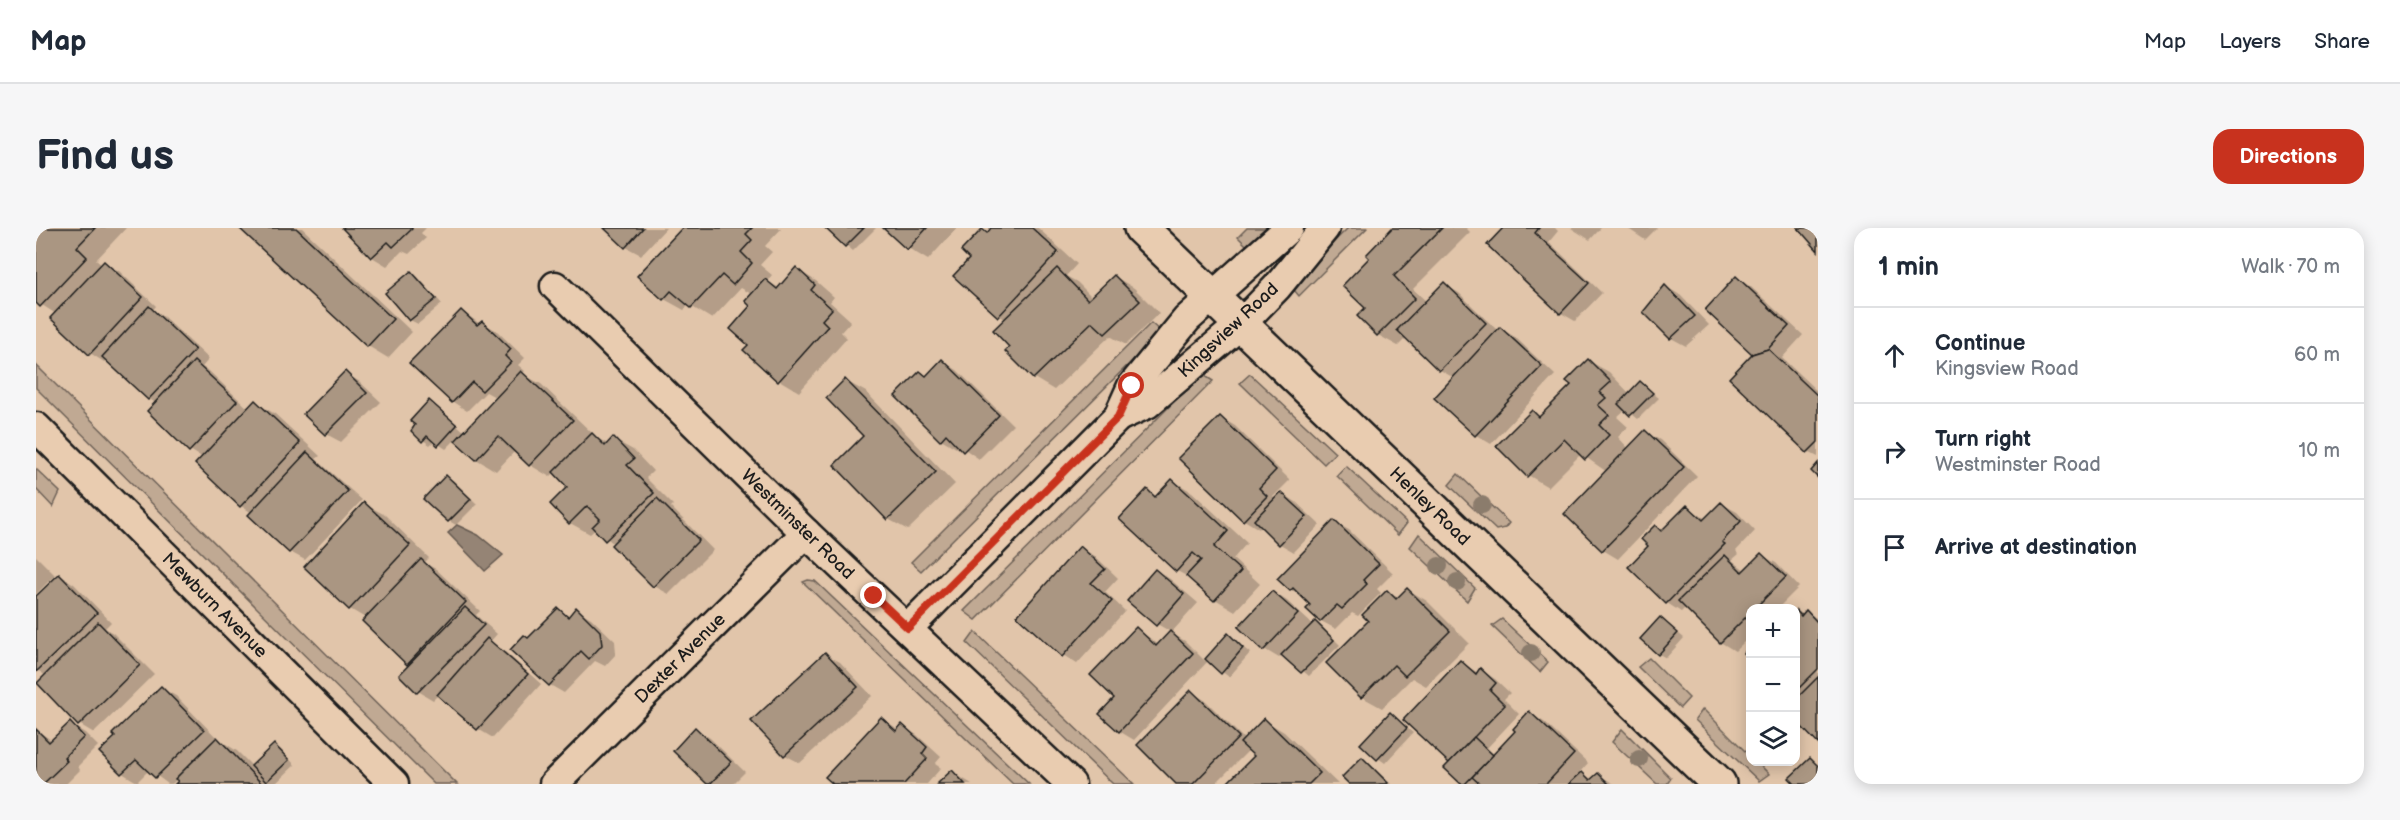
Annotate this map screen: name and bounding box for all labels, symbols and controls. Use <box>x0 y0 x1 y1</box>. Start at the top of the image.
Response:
text: Map <box>30 25 86 58</box>
text: Map <box>2144 29 2186 54</box>
text: Layers <box>2219 29 2281 54</box>
text: Share <box>2314 29 2370 54</box>
button: Directions <box>2213 129 2364 184</box>
text: Find us <box>36 131 174 182</box>
text: 1 min <box>1878 252 1939 283</box>
text: Walk · 70 m <box>2241 255 2340 279</box>
street label: Kingsview Road <box>1174 279 1283 382</box>
text: Continue <box>1935 330 2025 357</box>
icon: ahead <box>1878 339 1911 372</box>
text: 60 m <box>2294 343 2340 367</box>
text: Kingsview Road <box>1935 357 2079 381</box>
route start <box>1118 372 1144 398</box>
text: Turn right <box>1935 426 2031 453</box>
icon: right <box>1878 435 1911 468</box>
text: 10 m <box>2299 439 2340 463</box>
text: Westminster Road <box>1935 453 2101 477</box>
street label: Henley Road <box>1385 463 1474 550</box>
street label: Westminster Road <box>737 465 859 584</box>
icon: arrive <box>1878 531 1911 564</box>
text: Arrive at destination <box>1935 534 2137 561</box>
street label: Mewburn Avenue <box>158 548 272 663</box>
route end <box>860 582 886 608</box>
map controls <box>1746 604 1800 766</box>
button: + <box>1746 604 1800 658</box>
street label: Dexter Avenue <box>631 609 730 708</box>
button: − <box>1746 658 1800 712</box>
button: layers <box>1746 712 1800 766</box>

